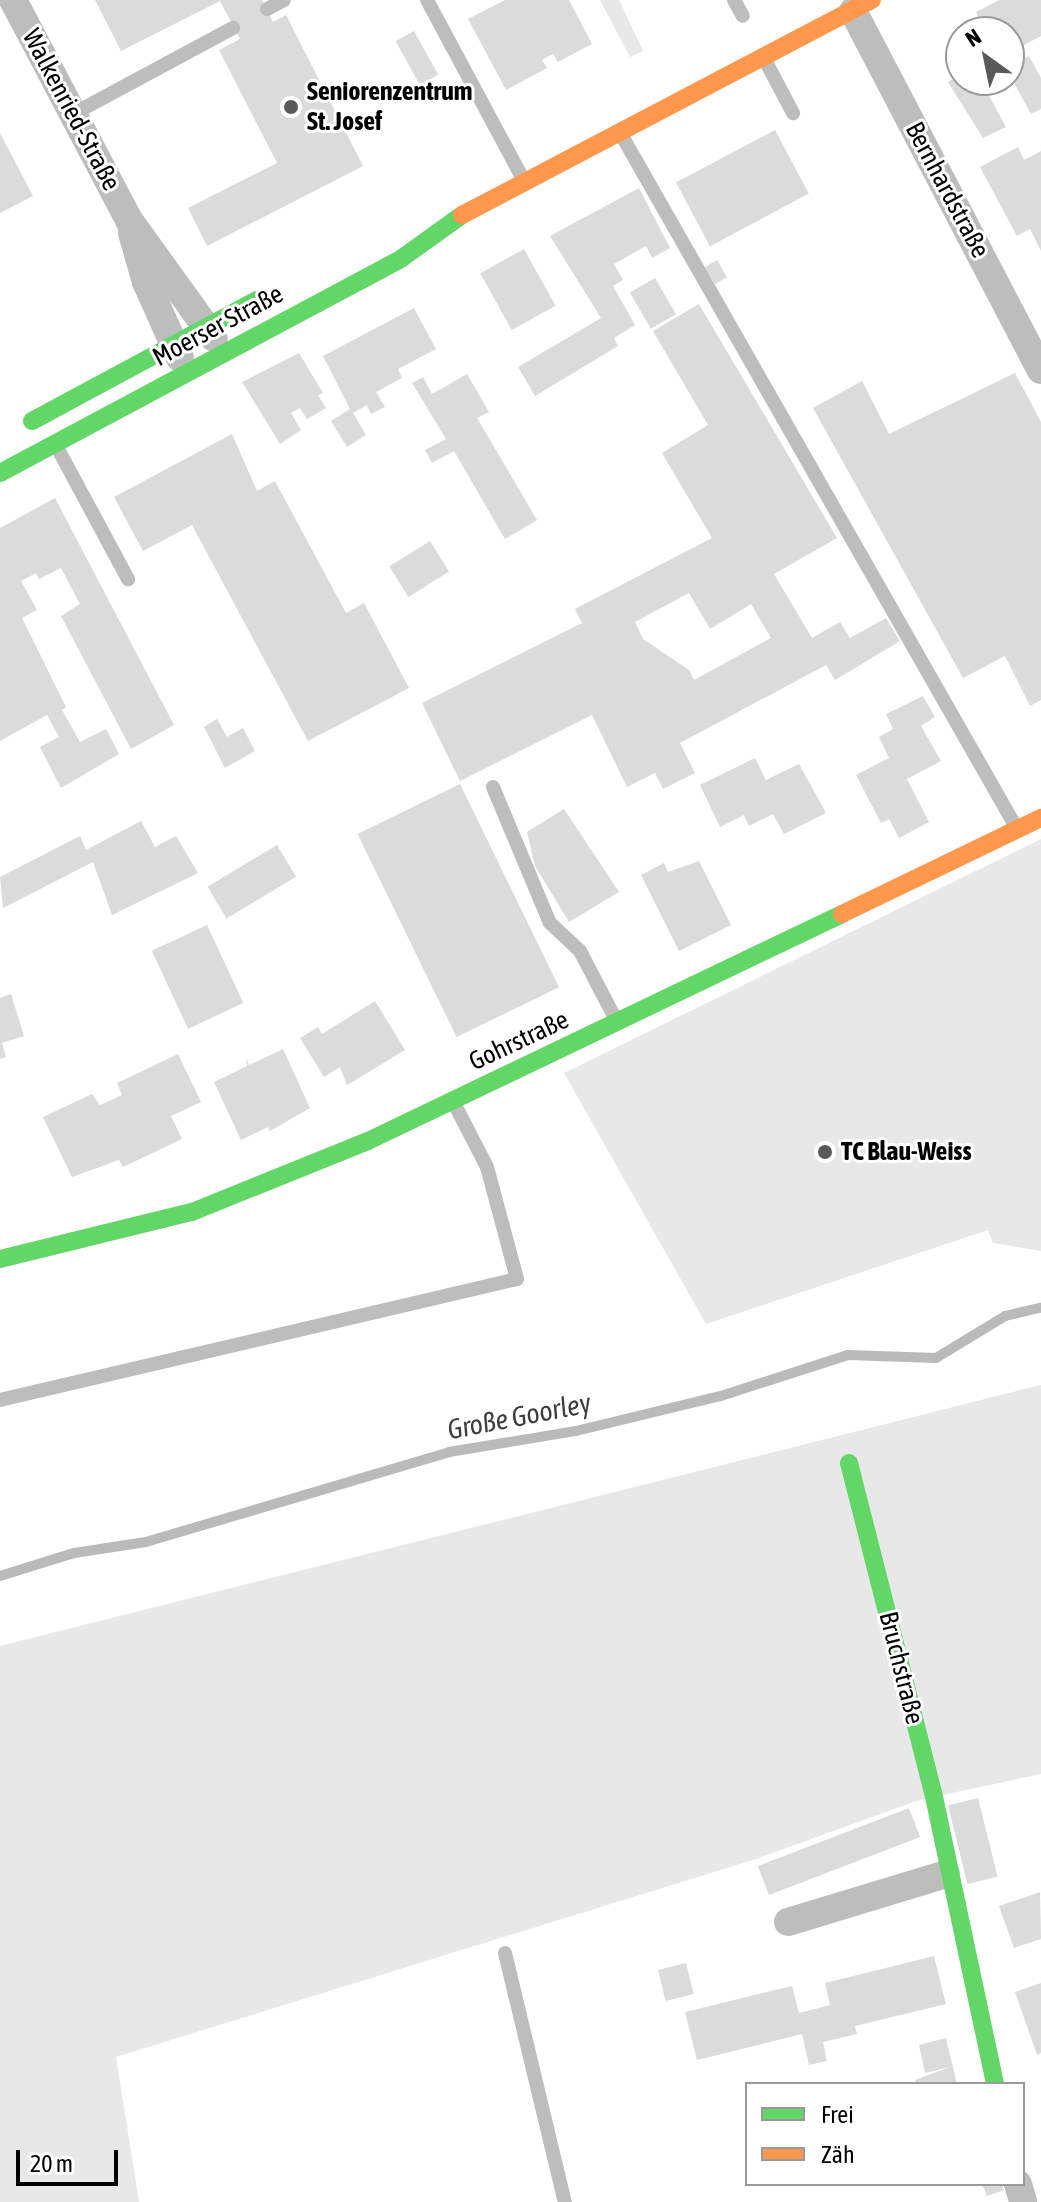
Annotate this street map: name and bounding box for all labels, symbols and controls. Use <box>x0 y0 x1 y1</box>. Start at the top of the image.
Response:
north arrow <box>945 16 1025 96</box>
text: N <box>960 23 986 52</box>
street label: Walkenried-Straße <box>15 24 127 196</box>
place label: Seniorenzentrum St. Josef <box>307 76 473 138</box>
marker: Seniorenzentrum St. Josef <box>282 98 300 116</box>
street label: Bernhardstraße <box>898 117 996 263</box>
street label: Moerser Straße <box>148 279 288 373</box>
street label: Gohrstraße <box>464 1004 574 1078</box>
place label: TC Blau-Weiss <box>841 1136 972 1168</box>
marker: TC Blau-Weiss <box>816 1143 834 1161</box>
water label: Große Goorley <box>444 1386 594 1446</box>
street label: Bruchstraße <box>872 1609 930 1727</box>
legend <box>745 2082 1025 2186</box>
text: Frei <box>821 2101 854 2128</box>
scale bar <box>20 2134 122 2184</box>
text: Zäh <box>821 2141 855 2168</box>
text: 20 m <box>30 2150 73 2177</box>

